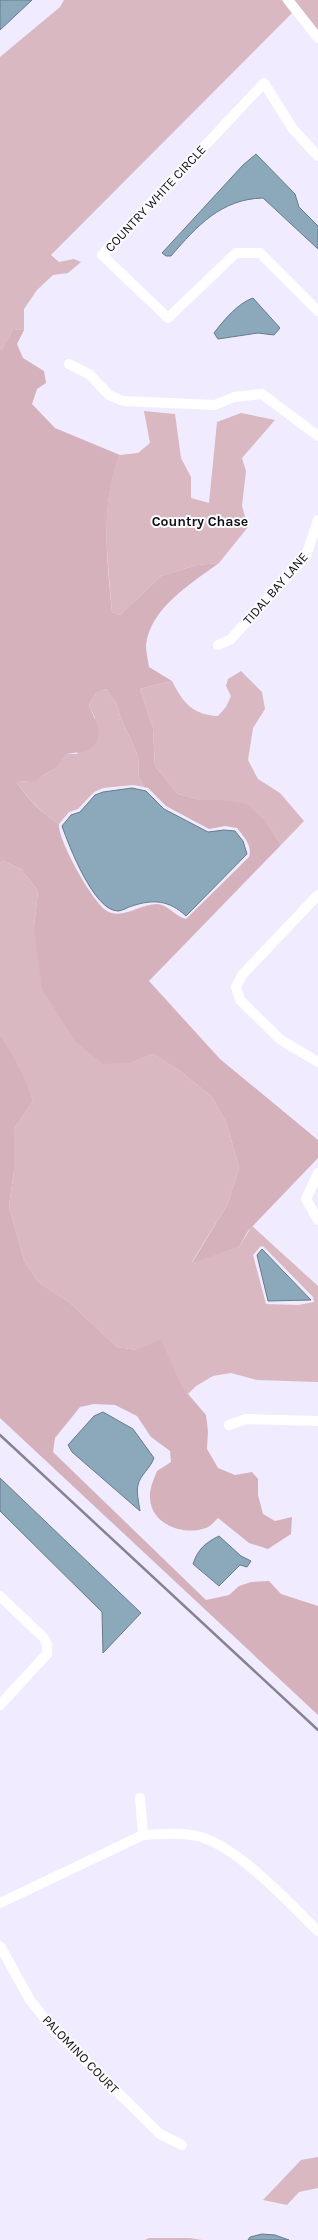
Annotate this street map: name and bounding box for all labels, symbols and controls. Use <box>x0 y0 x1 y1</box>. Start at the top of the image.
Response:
street label: COUNTRY WHITE CIRCLE <box>102 142 209 255</box>
district label: Country Chase <box>152 513 248 530</box>
street label: TIDAL BAY LANE <box>240 549 311 627</box>
street label: PALOMINO COURT <box>39 2012 122 2097</box>

